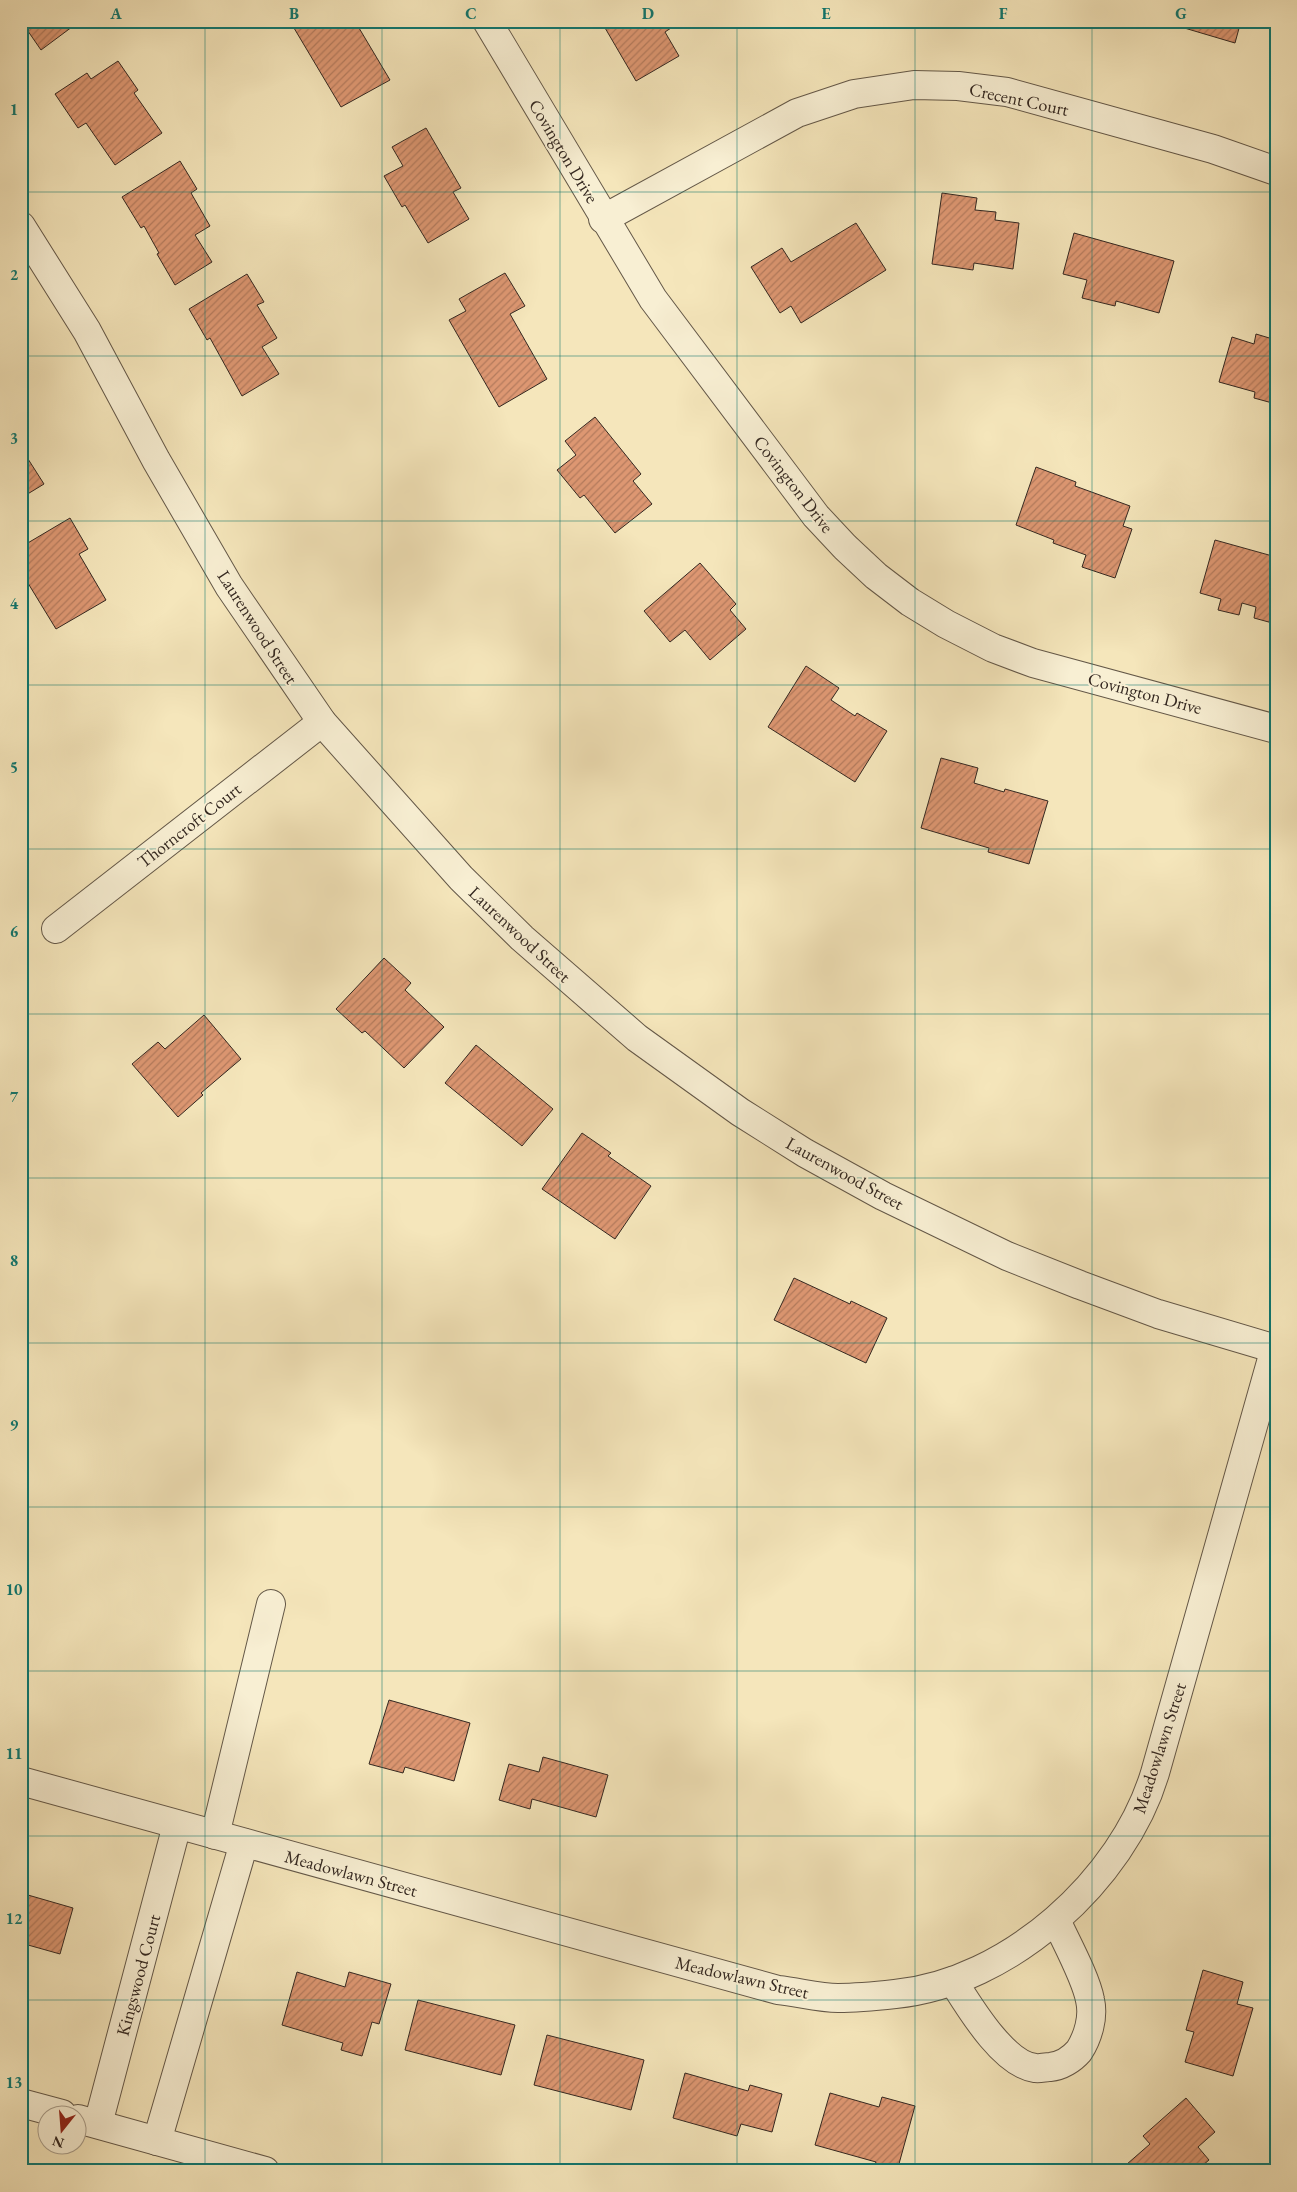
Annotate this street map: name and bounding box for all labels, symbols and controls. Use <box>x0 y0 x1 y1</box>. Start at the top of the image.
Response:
text: A <box>109 3 122 24</box>
text: B <box>289 3 299 24</box>
text: C <box>465 3 477 24</box>
text: D <box>642 3 654 24</box>
text: E <box>821 3 831 24</box>
text: F <box>999 3 1008 24</box>
text: G <box>1175 3 1187 24</box>
street label: Crecent Court <box>967 77 1071 121</box>
street label: Covington Drive <box>524 95 604 207</box>
text: 1 <box>10 99 18 120</box>
text: 2 <box>10 264 19 285</box>
text: 3 <box>10 428 18 449</box>
street label: Covington Drive <box>749 431 839 537</box>
street label: Laurenwood Street <box>213 566 304 689</box>
text: 4 <box>10 593 19 614</box>
street label: Covington Drive <box>1085 667 1205 719</box>
text: 5 <box>10 757 18 778</box>
street label: Thorncroft Court <box>132 777 246 873</box>
street label: Laurenwood Street <box>464 881 576 987</box>
text: 6 <box>10 921 19 942</box>
text: 7 <box>10 1086 19 1107</box>
street label: Laurenwood Street <box>782 1131 908 1215</box>
text: 8 <box>10 1250 18 1271</box>
text: 9 <box>10 1414 19 1435</box>
text: 10 <box>6 1579 23 1600</box>
street label: Meadowlawn Street <box>1127 1679 1191 1816</box>
text: 11 <box>6 1743 22 1764</box>
street label: Meadowlawn Street <box>282 1844 420 1902</box>
text: 12 <box>6 1908 23 1929</box>
street label: Kingswood Court <box>111 1911 165 2038</box>
street label: Meadowlawn Street <box>673 1950 811 2004</box>
text: 13 <box>6 2072 22 2093</box>
north arrow <box>38 2104 88 2154</box>
text: N <box>50 2132 66 2153</box>

